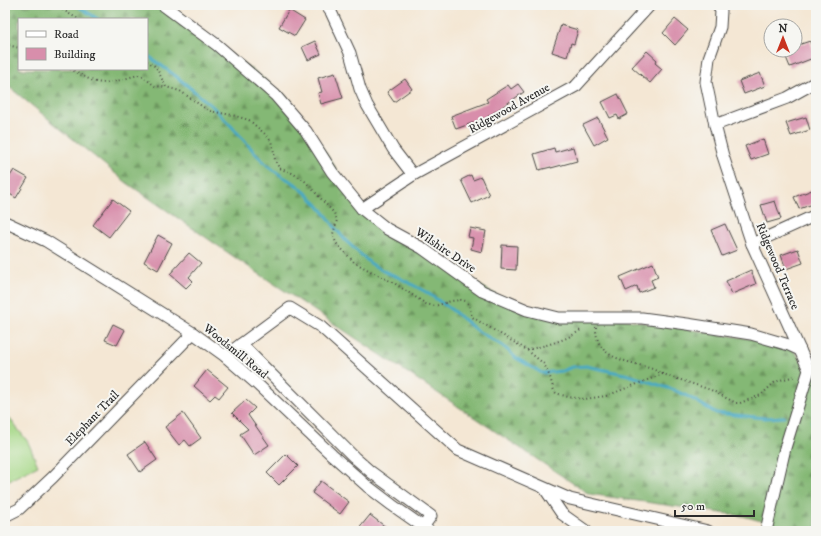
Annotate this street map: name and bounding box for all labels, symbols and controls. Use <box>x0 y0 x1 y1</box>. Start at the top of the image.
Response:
legend <box>18 18 148 70</box>
north arrow <box>763 18 803 58</box>
text: N <box>778 22 788 36</box>
text: Road <box>54 27 79 42</box>
text: Building <box>54 47 95 62</box>
street label: Ridgewood Avenue <box>466 80 552 137</box>
street label: Ridgewood Terrace <box>753 221 803 312</box>
street label: Wilshire Drive <box>412 224 479 276</box>
street label: Woodsmill Road <box>200 320 271 382</box>
street label: Elephant Trail <box>62 387 123 449</box>
scale bar <box>675 492 754 518</box>
text: 50 m <box>681 499 705 514</box>

